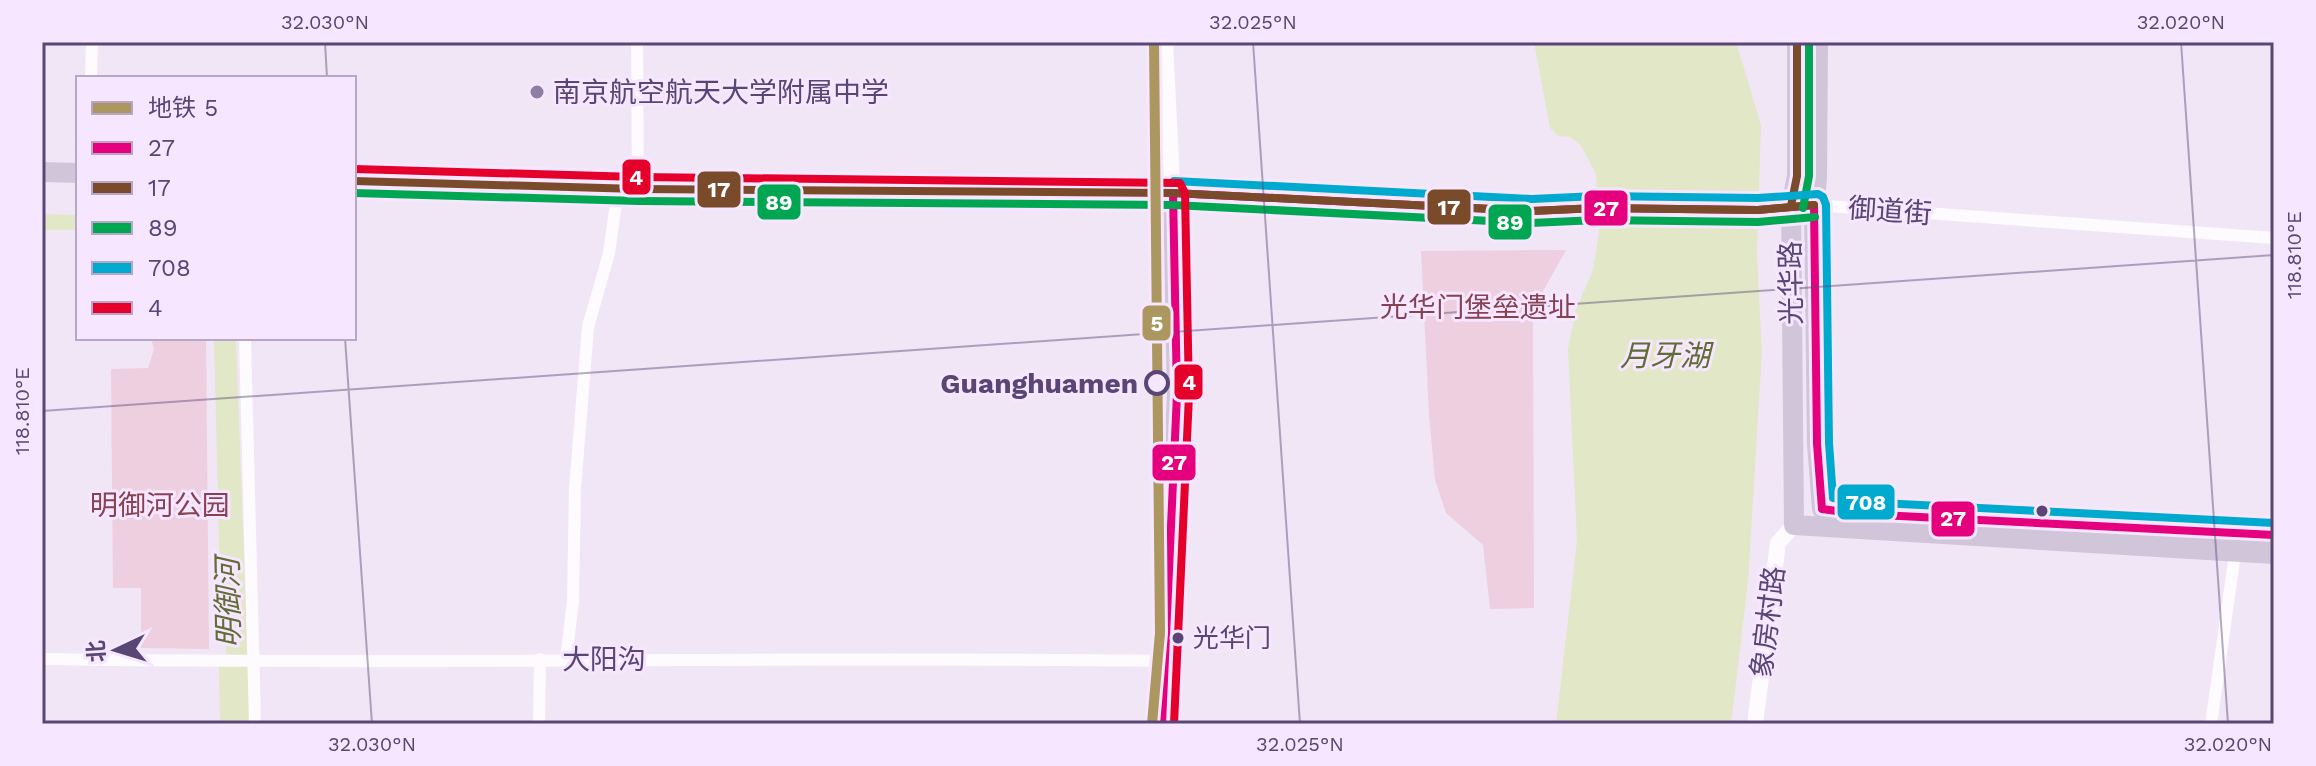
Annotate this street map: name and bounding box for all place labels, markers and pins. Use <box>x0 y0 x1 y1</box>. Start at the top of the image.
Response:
place label: 南京航空航天大学附属中学 <box>553 76 889 109</box>
marker: 南京航空航天大学附属中学 <box>528 83 546 101</box>
place label: Guanghuamen <box>940 367 1138 400</box>
marker: Guanghuamen <box>1145 371 1169 395</box>
unlabelled marker <box>2034 503 2050 519</box>
place label: 光华门 <box>1193 623 1271 653</box>
marker: 光华门 <box>1170 630 1186 646</box>

